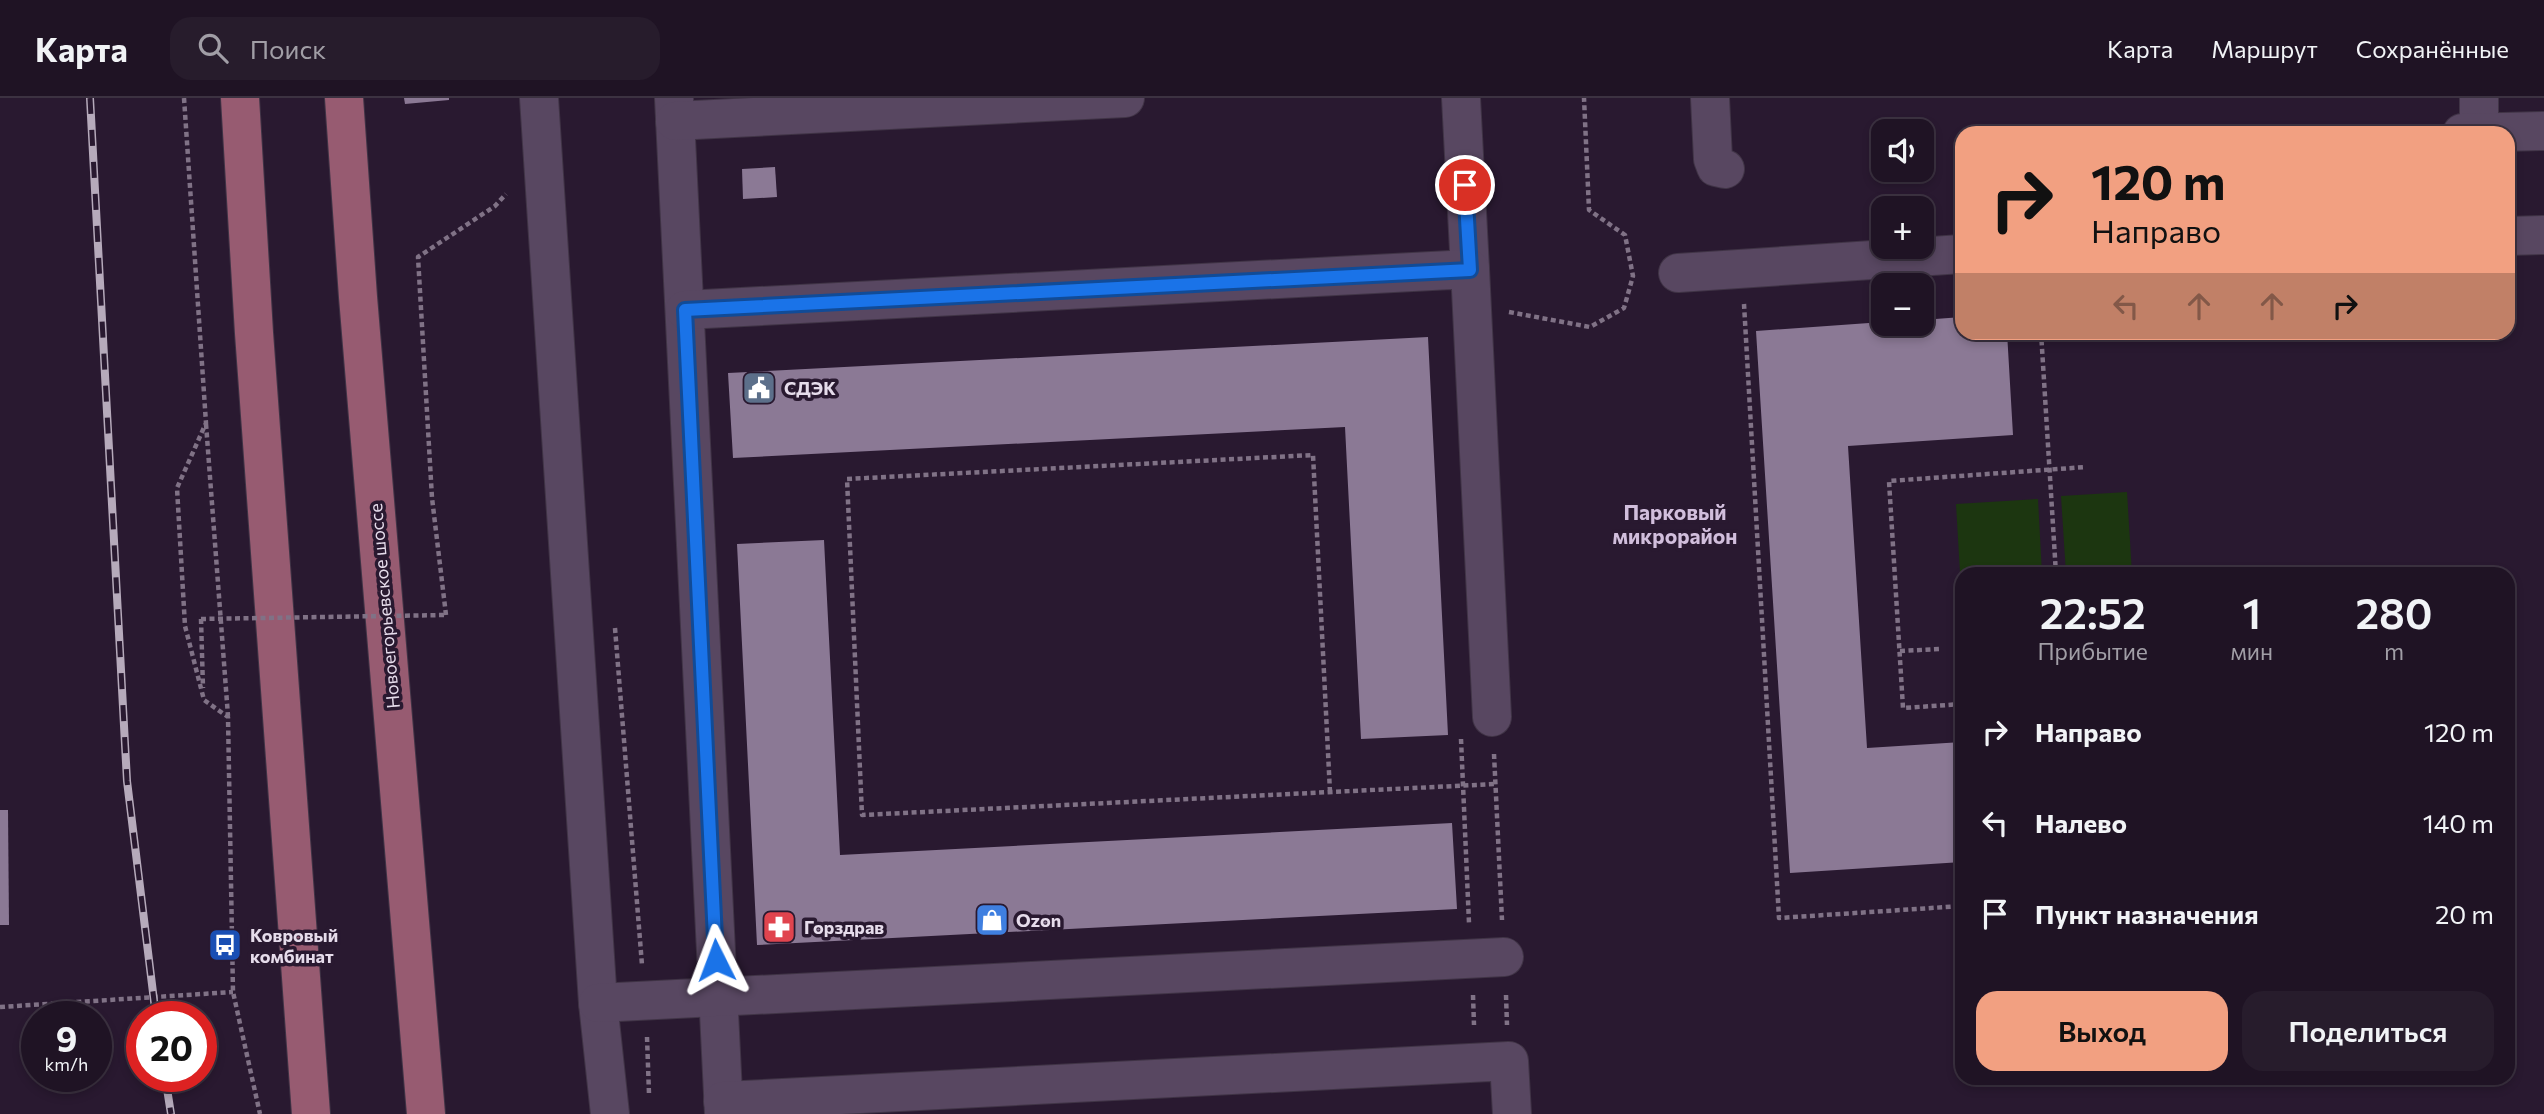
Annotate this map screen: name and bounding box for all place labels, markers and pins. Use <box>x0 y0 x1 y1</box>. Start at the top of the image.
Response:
pin <box>1435 155 1495 215</box>
public building icon: СДЭК <box>740 369 778 407</box>
place label: СДЭК <box>784 377 836 399</box>
shop icon: Ozon <box>973 901 1011 939</box>
pharmacy icon: Горздрав <box>760 908 798 946</box>
place label: Ozon <box>1016 909 1061 931</box>
place label: Горздрав <box>804 916 884 938</box>
place label: Ковровый комбинат <box>250 924 338 967</box>
bus stop icon: Ковровый комбинат <box>206 926 244 964</box>

